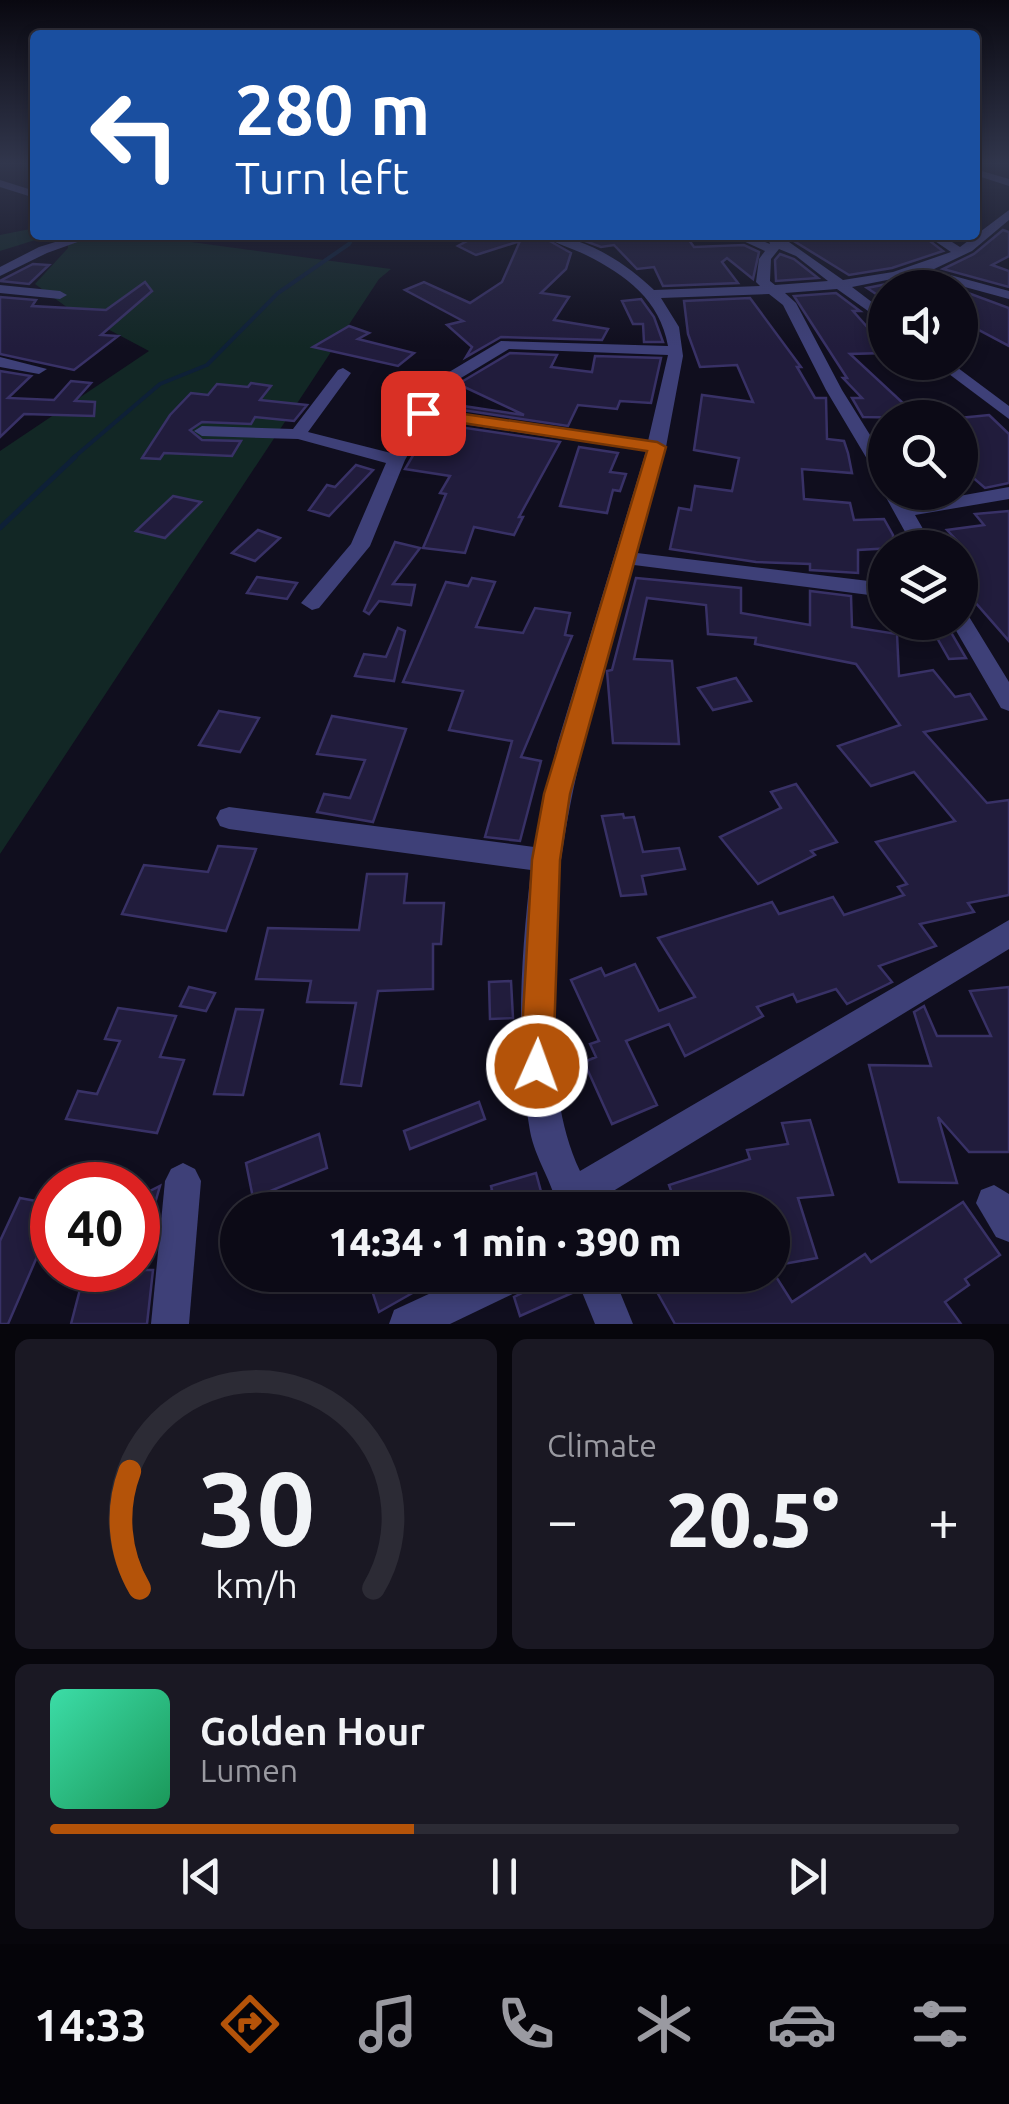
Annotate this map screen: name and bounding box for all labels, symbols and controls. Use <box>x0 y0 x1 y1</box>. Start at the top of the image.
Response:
icon: left <box>70 70 200 200</box>
text: 280 m <box>235 70 430 148</box>
text: Turn left <box>235 152 409 203</box>
map controls <box>868 270 978 640</box>
button: sound <box>868 270 978 380</box>
pin <box>381 371 466 456</box>
icon: arrive <box>396 386 451 441</box>
button: search <box>868 400 978 510</box>
button: layers <box>868 530 978 640</box>
position arrow <box>485 1014 589 1118</box>
speed limit sign: 40 <box>30 1162 160 1292</box>
text: 14:34 · 1 min · 390 m <box>328 1221 682 1263</box>
text: Climate <box>547 1427 657 1463</box>
text: 30 <box>197 1449 315 1566</box>
text: 20.5° <box>667 1477 839 1561</box>
text: − <box>547 1489 578 1550</box>
text: + <box>928 1489 959 1550</box>
text: km/h <box>215 1565 297 1605</box>
text: Golden Hour <box>200 1710 425 1752</box>
text: Lumen <box>200 1752 298 1788</box>
icon: previous <box>174 1849 229 1904</box>
icon: pause <box>477 1849 532 1904</box>
icon: next <box>780 1849 835 1904</box>
icon: directions <box>215 1989 285 2059</box>
icon: music <box>353 1989 423 2059</box>
icon: phone <box>491 1989 561 2059</box>
icon: climate <box>629 1989 699 2059</box>
icon: car <box>767 1989 837 2059</box>
icon: filters <box>905 1989 975 2059</box>
text: 14:33 <box>34 1999 147 2050</box>

